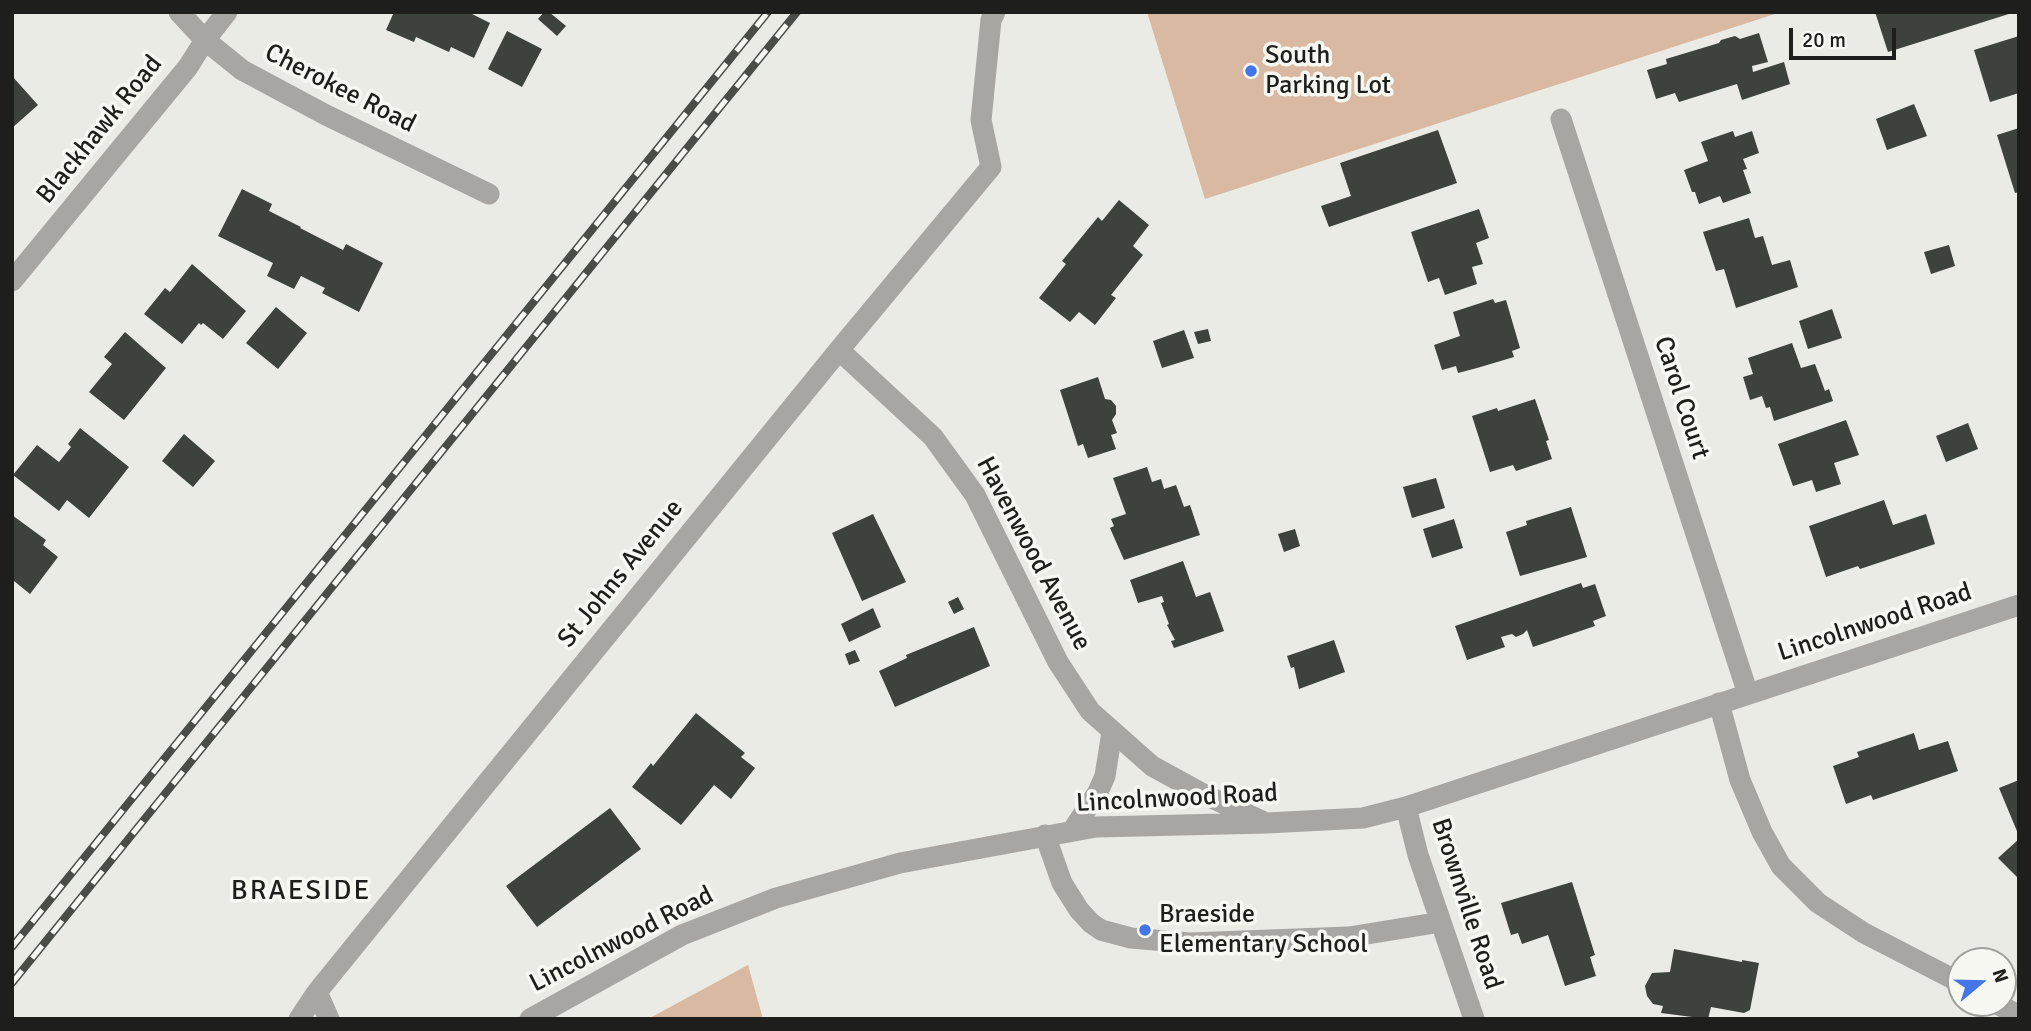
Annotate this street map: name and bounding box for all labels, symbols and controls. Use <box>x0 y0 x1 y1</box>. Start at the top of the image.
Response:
scale bar <box>1793 14 1900 58</box>
text: 20 m <box>1802 27 1846 53</box>
street label: Cherokee Road <box>259 38 421 140</box>
place label: South Parking Lot <box>1265 40 1391 102</box>
street label: Blackhawk Road <box>31 49 169 211</box>
marker: South Parking Lot <box>1243 63 1259 79</box>
street label: Carol Court <box>1647 333 1715 463</box>
street label: Havenwood Avenue <box>969 452 1097 656</box>
street label: St Johns Avenue <box>552 494 690 654</box>
street label: Lincolnwood Road <box>1774 577 1976 669</box>
street label: Lincolnwood Road <box>1075 778 1279 820</box>
street label: Brownville Road <box>1424 815 1508 993</box>
district label: BRAESIDE <box>232 875 370 909</box>
street label: Lincolnwood Road <box>525 880 719 1000</box>
place label: Braeside Elementary School <box>1159 899 1368 960</box>
marker: Braeside Elementary School <box>1137 922 1153 938</box>
north arrow <box>1947 947 2017 1017</box>
text: N <box>1986 966 2013 986</box>

